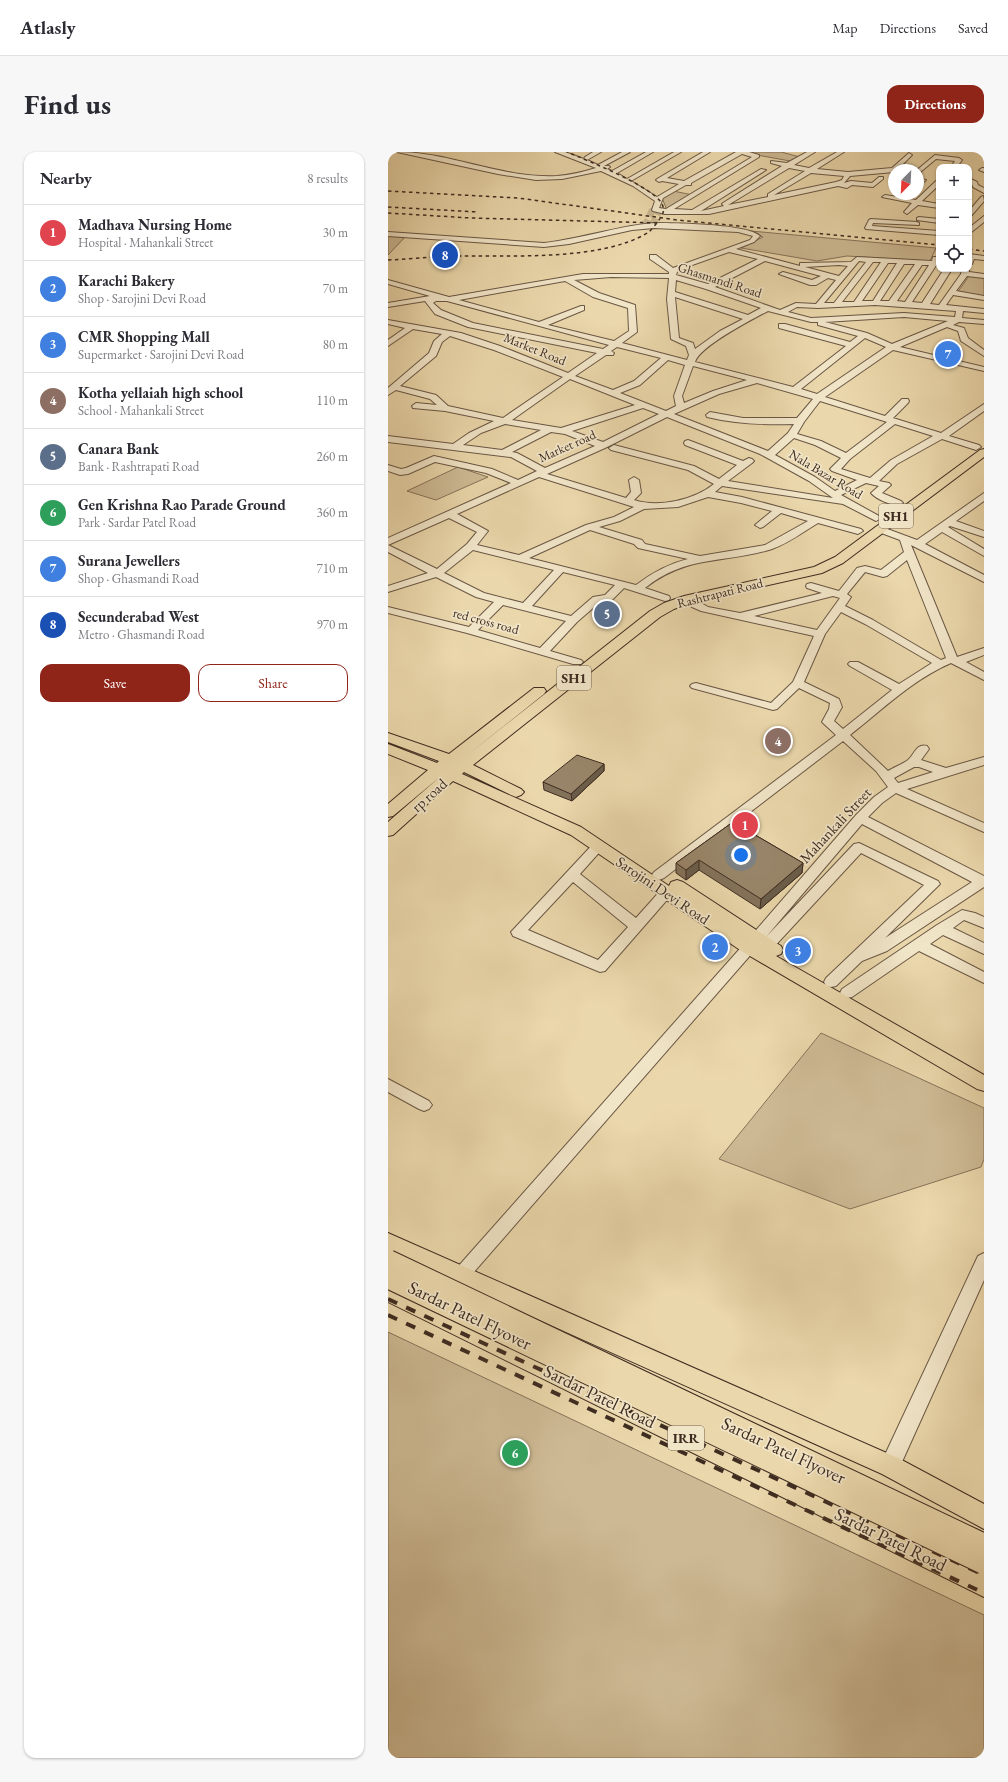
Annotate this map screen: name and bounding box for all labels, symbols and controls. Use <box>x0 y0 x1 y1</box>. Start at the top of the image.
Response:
text: Atlasly <box>20 15 76 40</box>
text: Map <box>832 19 858 37</box>
text: Directions <box>880 19 936 37</box>
text: Saved <box>958 19 988 37</box>
button: Directions <box>887 85 984 123</box>
text: Find us <box>24 86 111 122</box>
north arrow <box>888 164 924 200</box>
map controls <box>936 164 972 272</box>
button: + <box>936 164 972 200</box>
text: Nearby <box>40 167 92 189</box>
text: 8 results <box>307 170 348 187</box>
button: − <box>936 200 972 236</box>
text: Madhava Nursing Home <box>78 215 232 234</box>
text: 1 <box>50 224 56 241</box>
text: 30 m <box>323 224 348 241</box>
text: Hospital · Mahankali Street <box>78 234 213 251</box>
button: locate <box>936 236 972 272</box>
pin: 8 <box>432 240 458 270</box>
street label: Ghasmandi Road <box>676 258 765 302</box>
text: Karachi Bakery <box>78 271 175 290</box>
text: 2 <box>50 280 56 297</box>
text: 70 m <box>323 280 348 297</box>
text: Shop · Sarojini Devi Road <box>78 290 206 307</box>
text: CMR Shopping Mall <box>78 327 210 346</box>
street label: Market Road <box>501 329 569 369</box>
text: 3 <box>50 336 56 353</box>
text: 80 m <box>323 336 348 353</box>
pin: 7 <box>935 339 961 369</box>
text: Supermarket · Sarojini Devi Road <box>78 346 244 363</box>
text: Kotha yellaiah high school <box>78 383 243 402</box>
text: 4 <box>50 392 56 409</box>
text: 110 m <box>317 392 348 409</box>
text: School · Mahankali Street <box>78 402 204 419</box>
street label: Market road <box>536 426 599 466</box>
text: Canara Bank <box>78 439 159 458</box>
street label: Nala Bazar Road <box>786 445 866 503</box>
text: 5 <box>50 448 56 465</box>
text: 260 m <box>317 448 348 465</box>
text: Bank · Rashtrapati Road <box>78 458 199 475</box>
text: Gen Krishna Rao Parade Ground <box>78 495 286 514</box>
text: 6 <box>50 504 56 521</box>
text: 360 m <box>317 504 348 521</box>
road number: SH1 <box>879 504 913 528</box>
text: Park · Sardar Patel Road <box>78 514 196 531</box>
text: Surana Jewellers <box>78 551 180 570</box>
text: 7 <box>50 560 56 577</box>
text: 710 m <box>317 560 348 577</box>
text: Shop · Ghasmandi Road <box>78 570 199 587</box>
street label: Rashtrapati Road <box>675 574 765 612</box>
pin: 5 <box>594 599 620 629</box>
street label: red cross road <box>451 604 521 638</box>
text: Secunderabad West <box>78 607 199 626</box>
text: 8 <box>50 616 56 633</box>
text: 970 m <box>317 616 348 633</box>
text: Metro · Ghasmandi Road <box>78 626 204 643</box>
button: Save <box>40 664 190 702</box>
button: Share <box>198 664 348 702</box>
road number: SH1 <box>557 666 591 690</box>
pin: 4 <box>765 726 791 756</box>
street label: rp road <box>407 774 451 816</box>
street label: Mahankali Street <box>795 783 875 867</box>
pin: 1 <box>732 810 758 840</box>
your location <box>731 845 751 865</box>
street label: Sarojini Devi Road <box>613 852 714 929</box>
pin: 2 <box>702 932 728 962</box>
pin: 3 <box>785 936 811 966</box>
street label: Sardar Patel Flyover <box>405 1275 535 1355</box>
street label: Sardar Patel Road <box>540 1359 661 1433</box>
street label: Sardar Patel Flyover <box>718 1411 850 1489</box>
road number: IRR <box>668 1426 704 1450</box>
pin: 6 <box>502 1438 528 1468</box>
street label: Sardar Patel Road <box>831 1502 952 1576</box>

